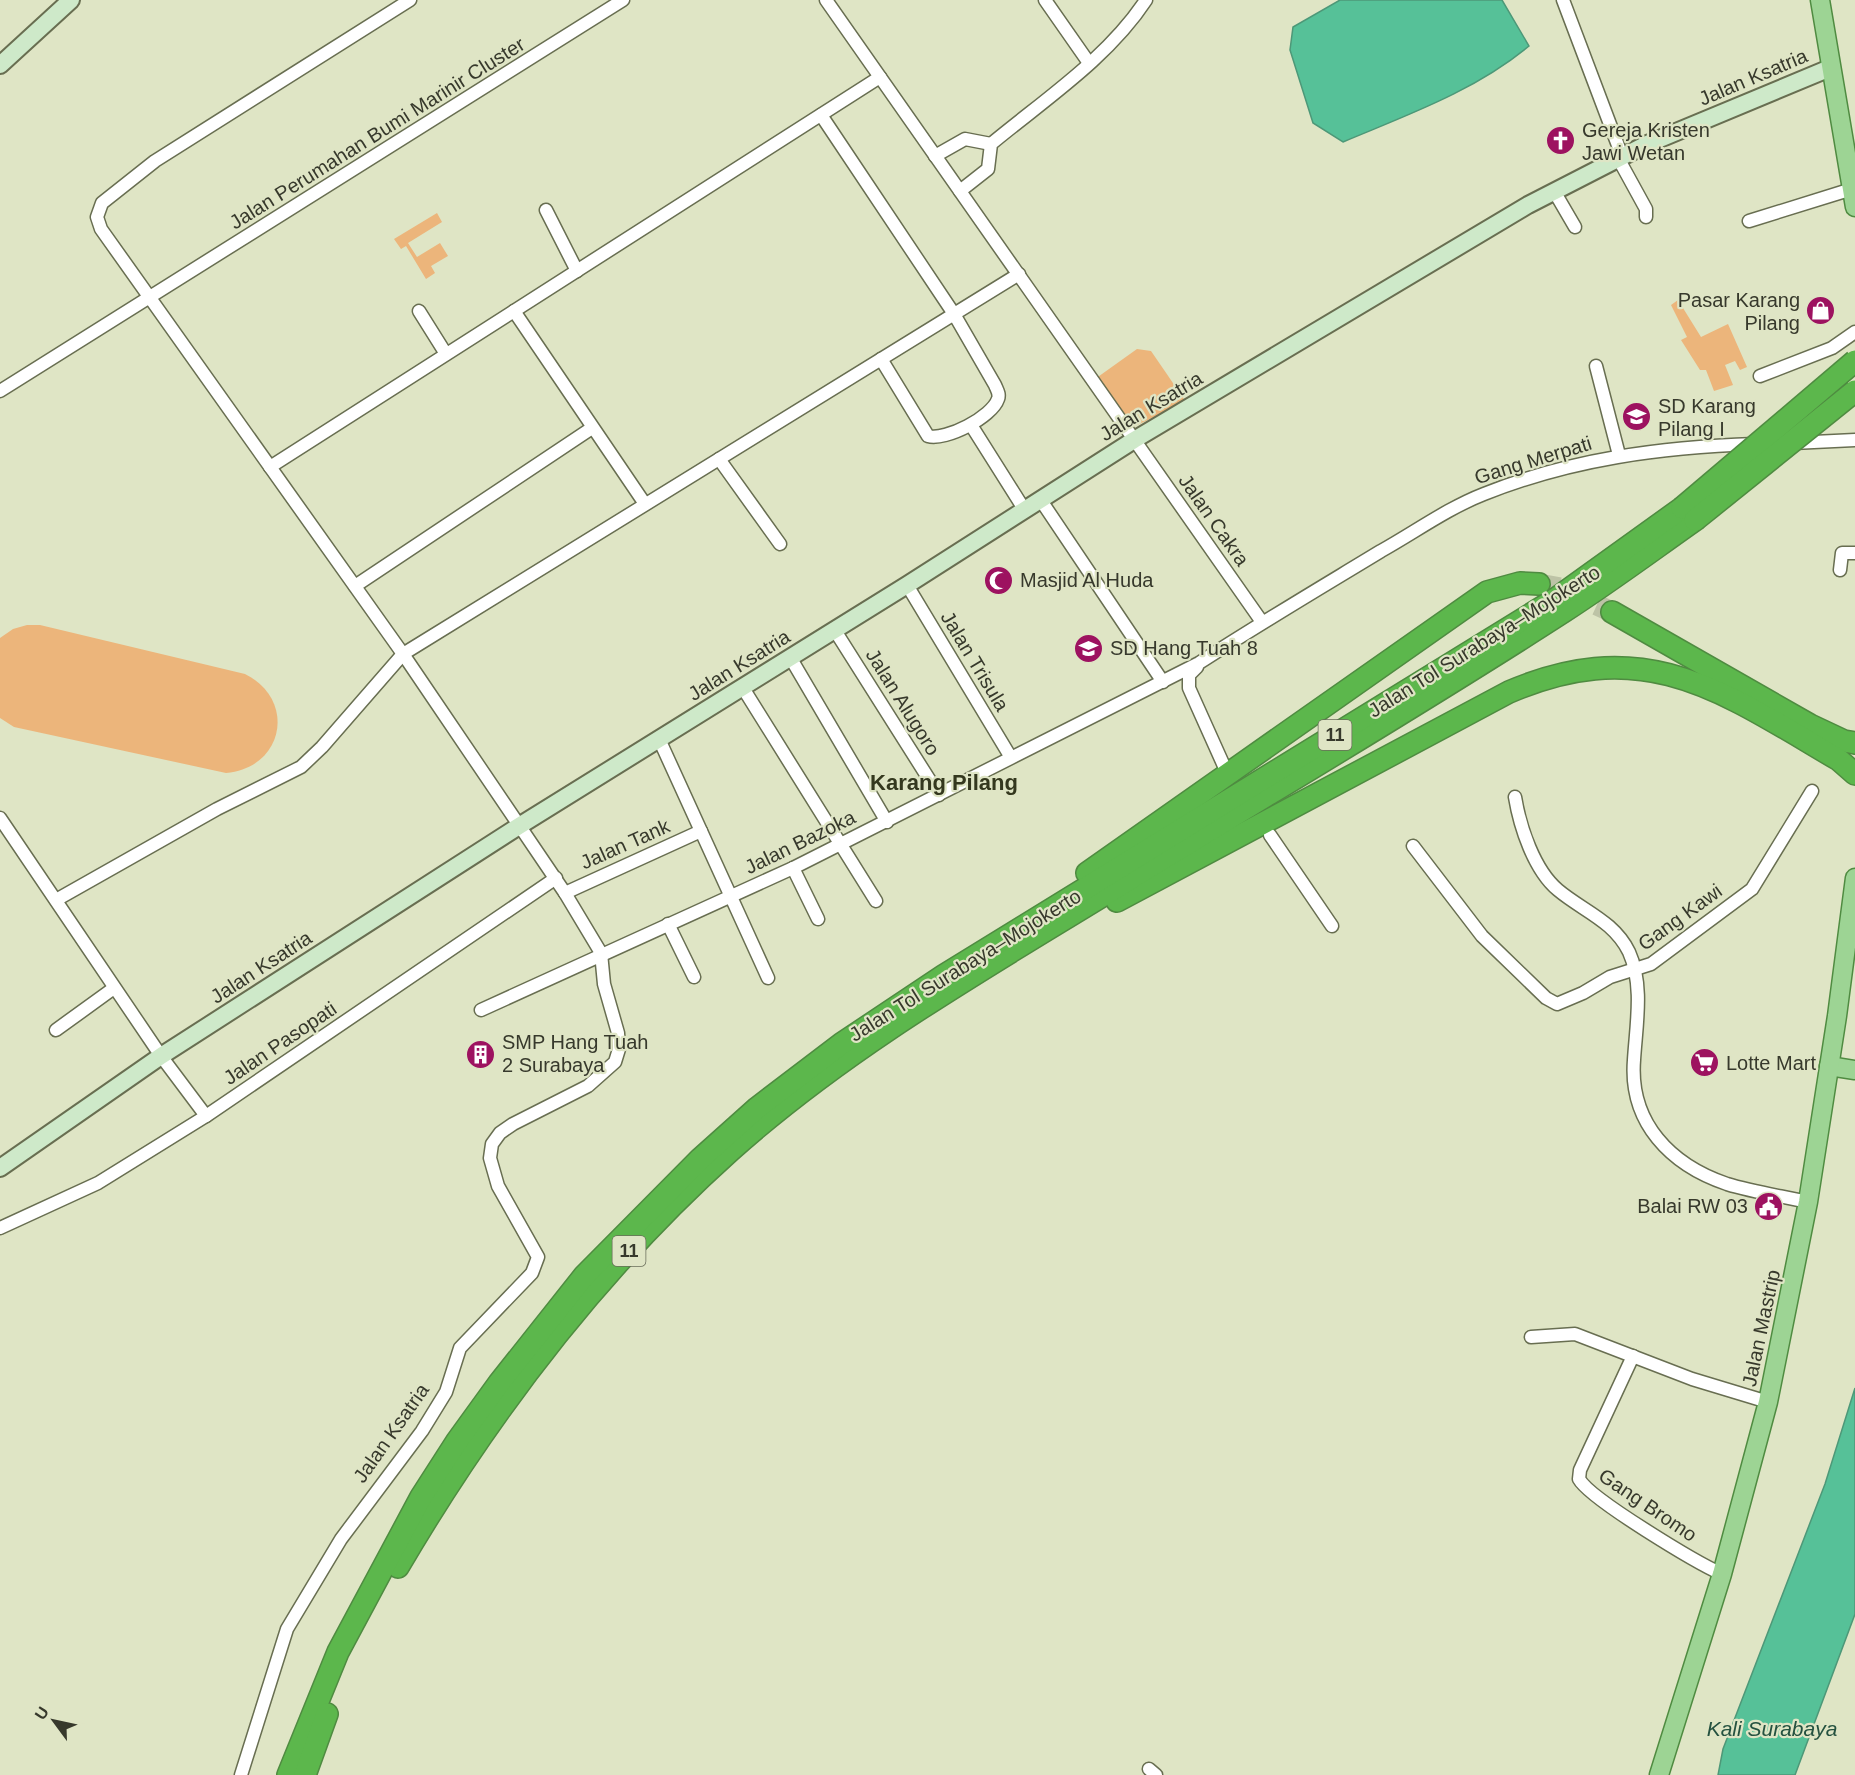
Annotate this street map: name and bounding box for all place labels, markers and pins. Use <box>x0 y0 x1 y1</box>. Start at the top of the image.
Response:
place label: Gereja Kristen Jawi Wetan <box>1582 119 1710 164</box>
church icon: Gereja Kristen Jawi Wetan <box>1545 125 1577 157</box>
place label: Pasar Karang Pilang <box>1678 289 1800 334</box>
shop icon: Pasar Karang Pilang <box>1805 295 1837 327</box>
place label: SD Karang Pilang I <box>1658 395 1756 440</box>
school or university icon: SD Karang Pilang I <box>1621 401 1653 433</box>
mosque icon: Masjid Al Huda <box>983 564 1015 596</box>
place label: Masjid Al Huda <box>1020 569 1154 591</box>
school or university icon: SD Hang Tuah 8 <box>1073 632 1105 664</box>
place label: SD Hang Tuah 8 <box>1110 637 1258 659</box>
place label: SMP Hang Tuah 2 Surabaya <box>502 1031 648 1076</box>
building icon: SMP Hang Tuah 2 Surabaya <box>465 1038 497 1070</box>
supermarket icon: Lotte Mart <box>1689 1047 1721 1079</box>
place label: Lotte Mart <box>1726 1052 1816 1074</box>
public building icon: Balai RW 03 <box>1753 1190 1785 1222</box>
place label: Balai RW 03 <box>1637 1195 1748 1217</box>

